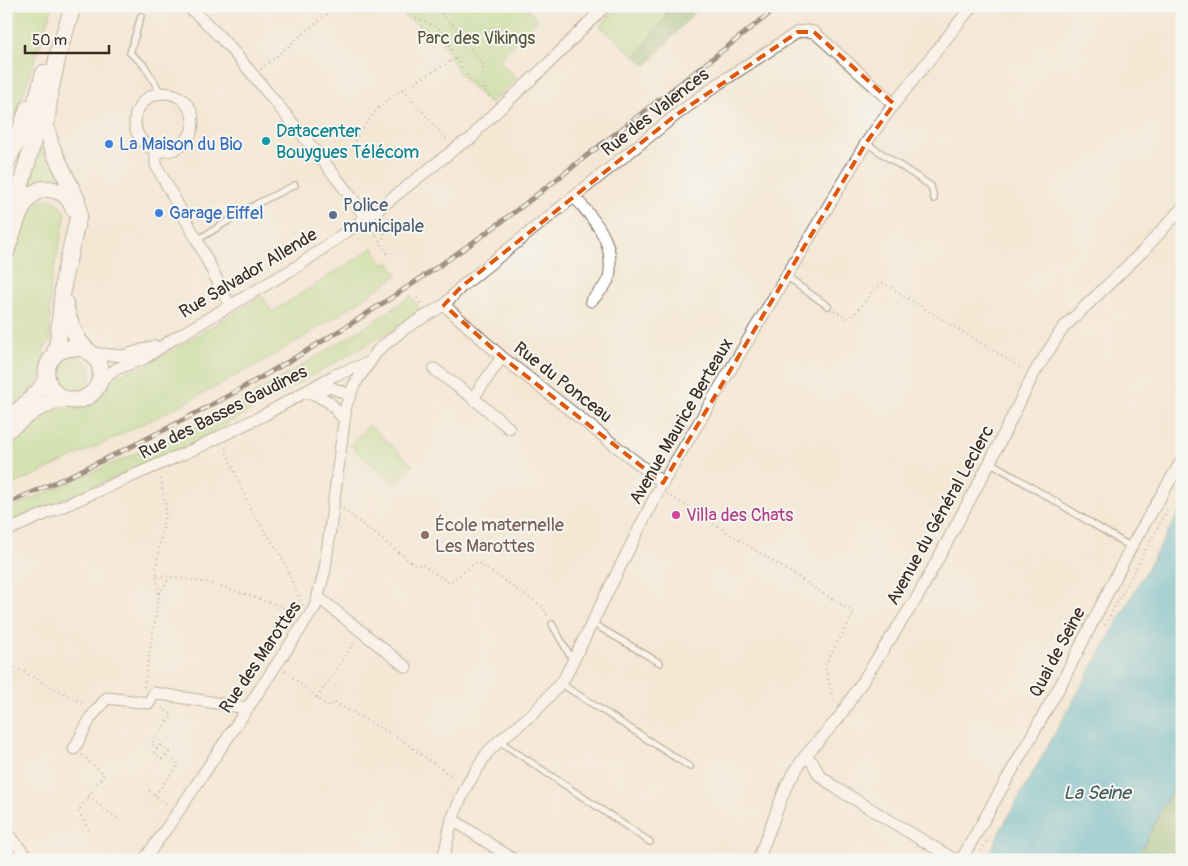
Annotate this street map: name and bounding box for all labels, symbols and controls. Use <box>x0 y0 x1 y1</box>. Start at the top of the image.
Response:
scale bar <box>25 22 109 54</box>
park label: Parc des Vikings <box>417 27 535 50</box>
text: 50 m <box>32 31 67 50</box>
street label: Rue des Valences <box>597 63 714 162</box>
place label: Datacenter Bouygues Télécom <box>276 120 419 164</box>
place label: La Maison du Bio <box>119 133 243 156</box>
marker: Datacenter Bouygues Télécom <box>260 135 272 147</box>
marker: La Maison du Bio <box>103 138 115 150</box>
place label: Police municipale <box>343 194 424 238</box>
place label: Garage Eiffel <box>169 202 263 225</box>
marker: Garage Eiffel <box>153 207 165 219</box>
marker: Police municipale <box>327 209 339 221</box>
street label: Rue Salvador Allende <box>175 223 322 324</box>
street label: Avenue Maurice Berteaux <box>624 334 739 509</box>
street label: Rue du Ponceau <box>509 337 617 428</box>
street label: Rue des Basses Gaudines <box>135 360 311 465</box>
street label: Avenue du Général Leclerc <box>881 421 1000 609</box>
place label: Villa des Chats <box>686 504 793 527</box>
marker: Villa des Chats <box>670 509 682 521</box>
place label: École maternelle Les Marottes <box>435 514 564 558</box>
marker: École maternelle Les Marottes <box>419 529 431 541</box>
street label: Rue des Marottes <box>214 597 306 718</box>
street label: Quai de Seine <box>1024 603 1091 701</box>
water label: La Seine <box>1063 781 1132 805</box>

